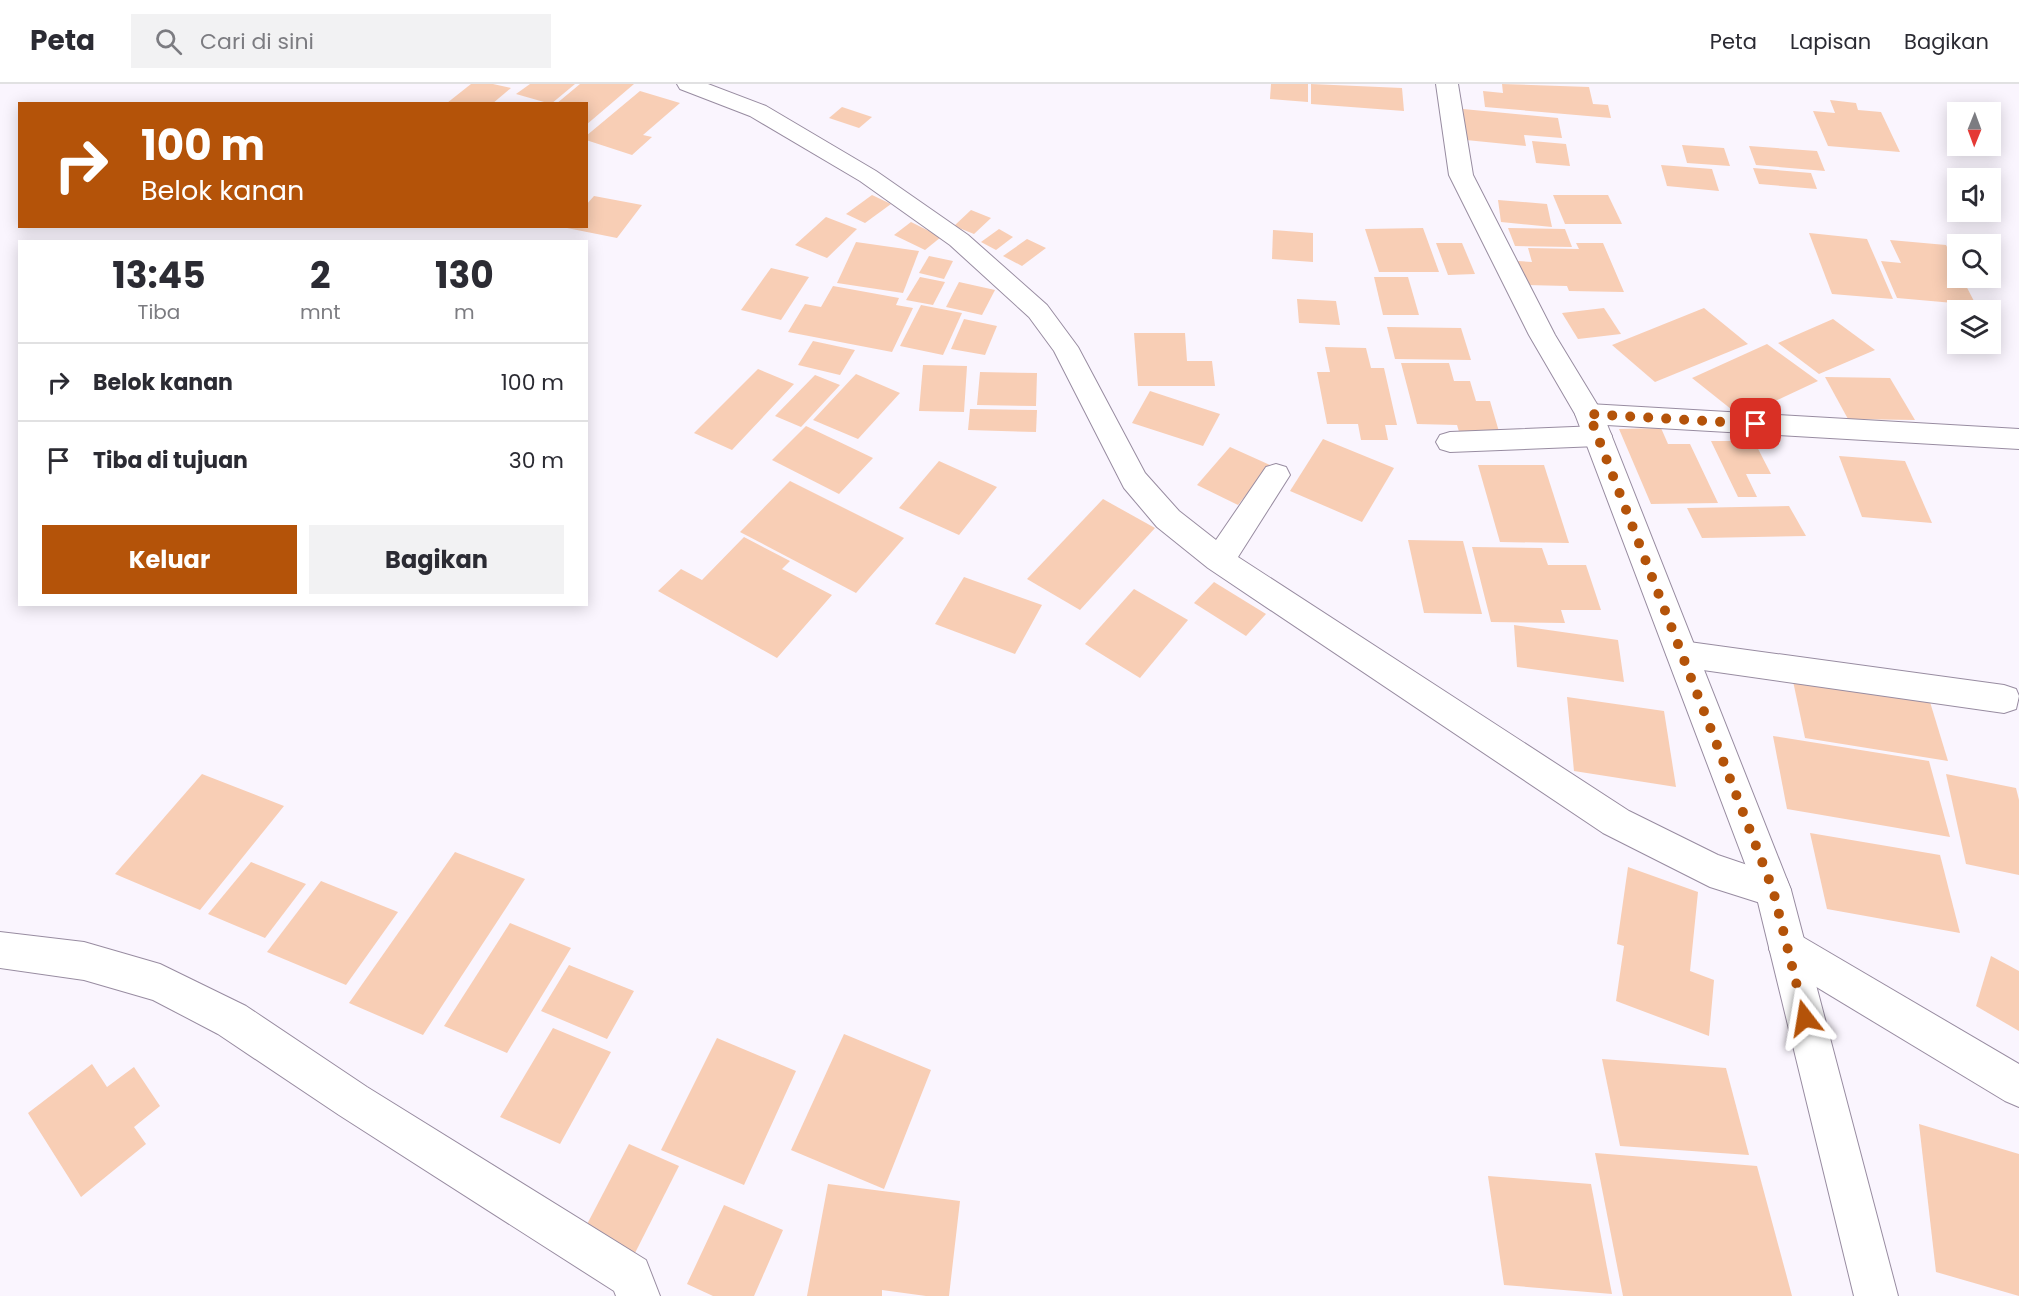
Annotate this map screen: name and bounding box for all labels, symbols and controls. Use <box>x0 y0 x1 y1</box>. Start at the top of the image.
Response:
search box <box>131 14 551 68</box>
text: Peta <box>30 21 95 60</box>
icon: search <box>152 25 185 58</box>
text: Cari di sini <box>200 26 314 57</box>
text: Peta <box>1710 27 1757 56</box>
text: Lapisan <box>1790 27 1871 56</box>
text: Bagikan <box>1904 27 1989 56</box>
north arrow <box>1947 102 2001 156</box>
map controls <box>1947 102 2001 354</box>
text: 100 m <box>141 116 265 175</box>
icon: right <box>42 126 120 204</box>
button: sound <box>1947 168 2001 222</box>
text: Belok kanan <box>141 172 304 209</box>
button: search <box>1947 234 2001 288</box>
text: 13:45 <box>112 250 206 301</box>
text: 2 <box>310 250 331 301</box>
text: 130 <box>435 250 494 301</box>
text: Tiba <box>138 298 180 326</box>
text: mnt <box>300 298 341 326</box>
text: m <box>454 298 475 326</box>
button: layers <box>1947 300 2001 354</box>
icon: right <box>42 366 75 399</box>
text: Belok kanan <box>93 367 233 398</box>
text: 100 m <box>501 367 564 398</box>
pin <box>1730 398 1781 449</box>
icon: arrive <box>1739 407 1772 440</box>
icon: arrive <box>42 444 75 477</box>
text: Tiba di tujuan <box>93 445 248 476</box>
text: 30 m <box>509 445 564 476</box>
button: Keluar <box>42 525 297 594</box>
button: Bagikan <box>309 525 564 594</box>
position arrow <box>1773 986 1837 1050</box>

